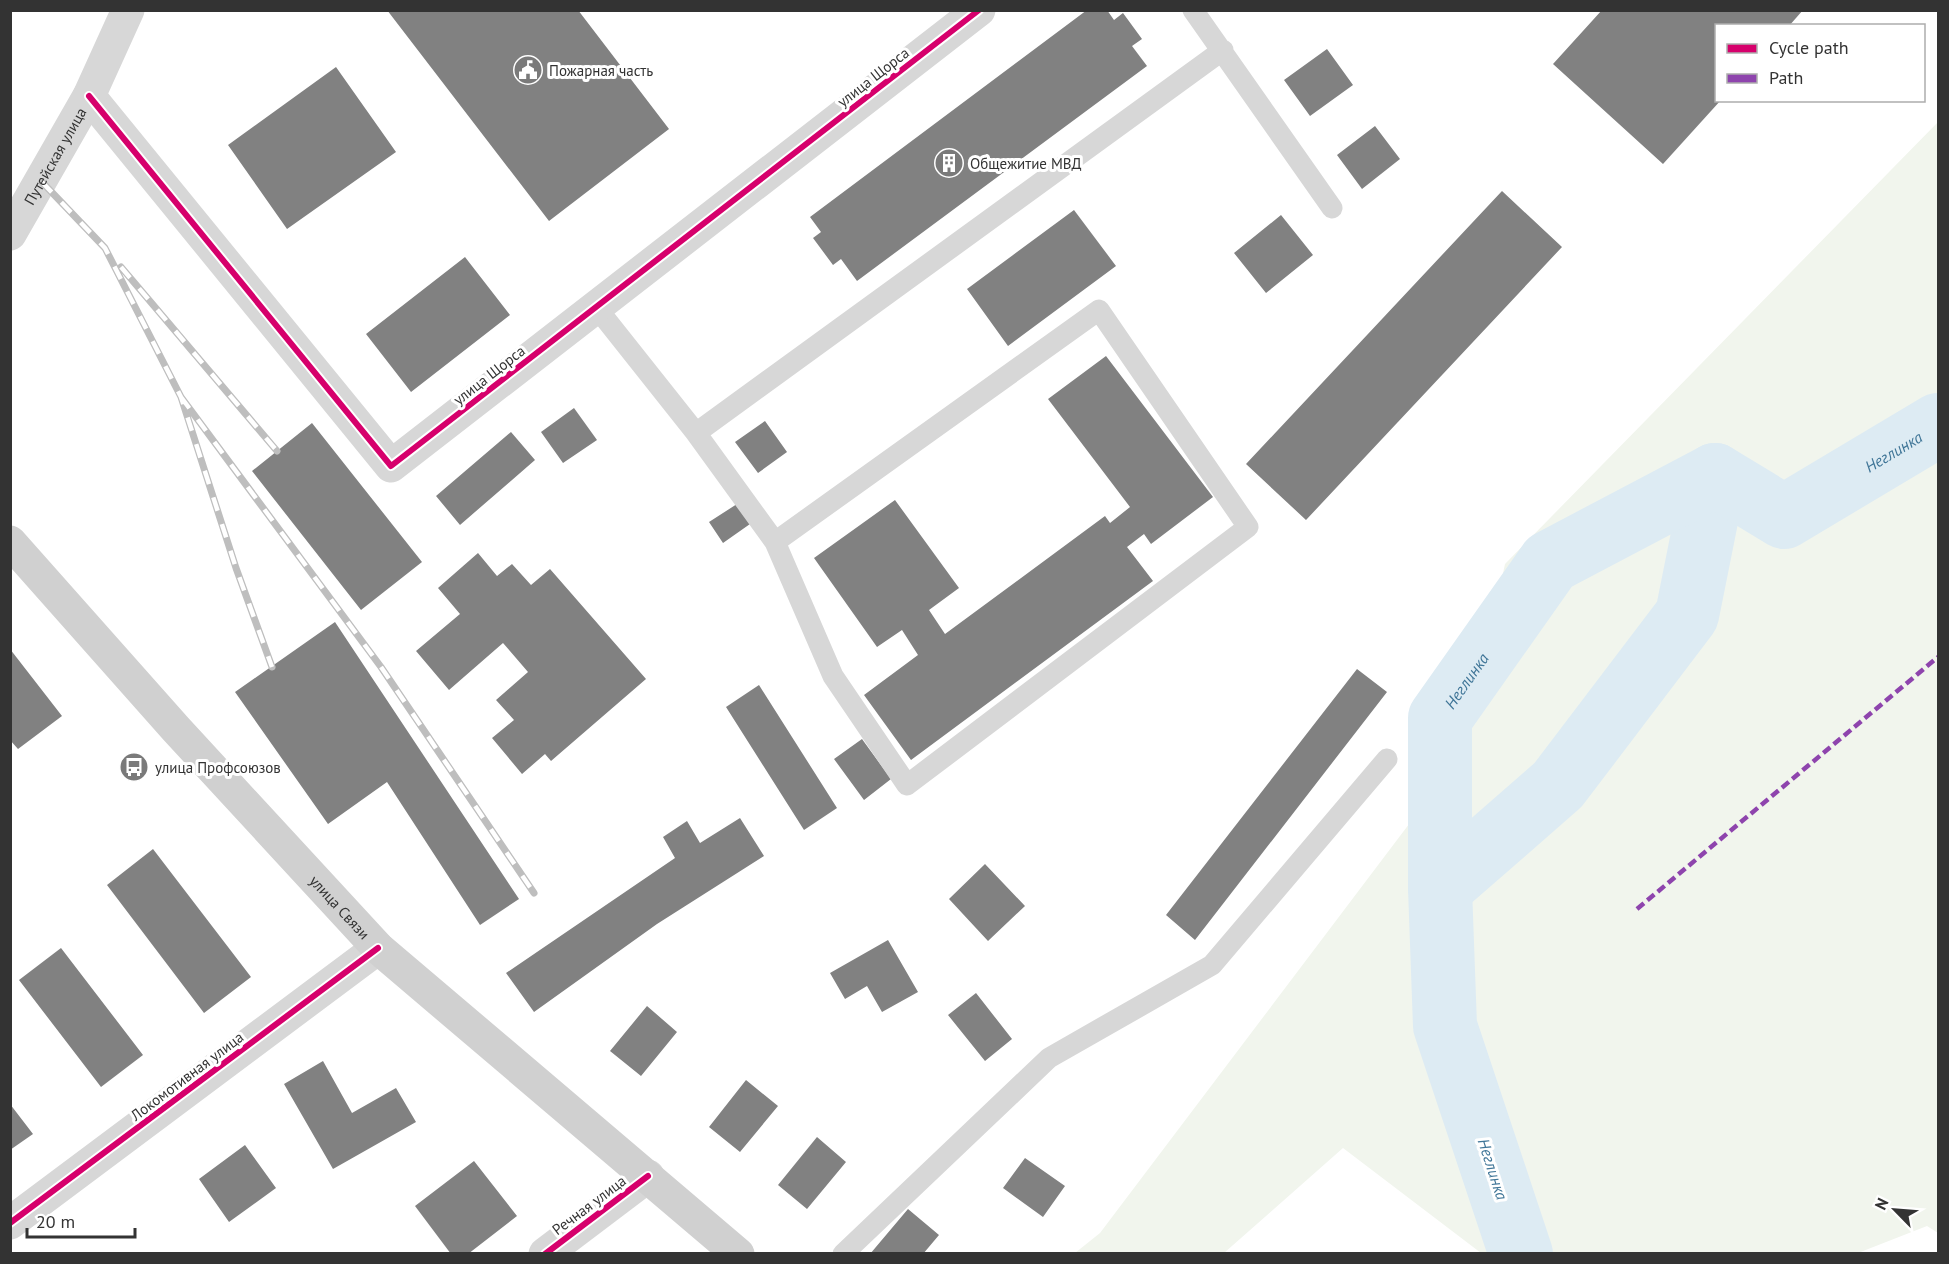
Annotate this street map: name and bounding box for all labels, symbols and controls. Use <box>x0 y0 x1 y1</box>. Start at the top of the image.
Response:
legend <box>1715 24 1925 102</box>
text: Cycle path <box>1769 36 1849 59</box>
street label: улица Щорса <box>833 43 913 111</box>
public building icon: Пожарная часть <box>512 54 544 86</box>
place label: Пожарная часть <box>549 61 653 80</box>
text: Path <box>1769 66 1803 89</box>
street label: Путейская улица <box>19 104 90 208</box>
building icon: Общежитие МВД <box>933 147 965 179</box>
place label: Общежитие МВД <box>970 154 1082 173</box>
street label: улица Щорса <box>449 341 529 409</box>
water label: Неглинка <box>1861 427 1926 477</box>
water label: Неглинка <box>1440 649 1493 712</box>
bus stop icon: улица Профсоюзов <box>118 751 150 783</box>
place label: улица Профсоюзов <box>155 758 281 777</box>
street label: улица Связи <box>306 871 374 943</box>
street label: Локомотивная улица <box>126 1027 247 1125</box>
water label: Неглинка <box>1474 1136 1512 1202</box>
street label: Речная улица <box>548 1171 630 1239</box>
north arrow <box>1865 1180 1925 1240</box>
text: N <box>1870 1195 1893 1213</box>
scale bar <box>27 1201 135 1239</box>
text: 20 m <box>36 1210 75 1233</box>

